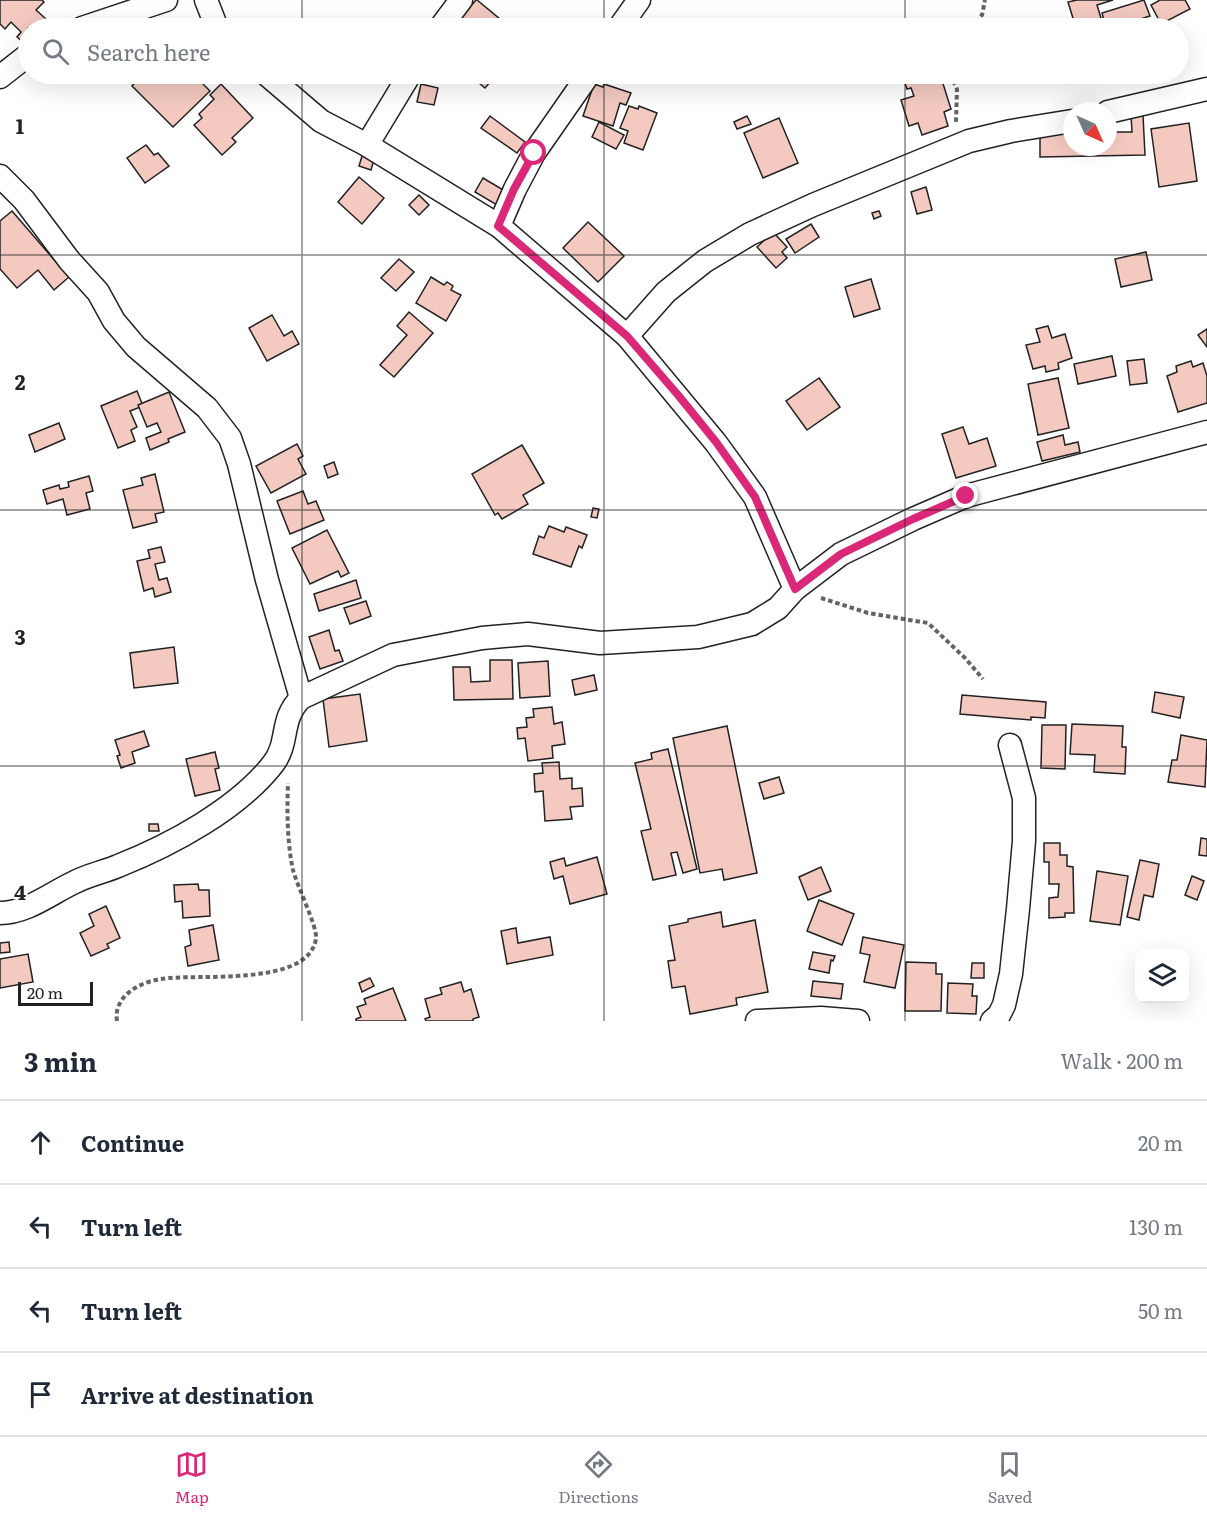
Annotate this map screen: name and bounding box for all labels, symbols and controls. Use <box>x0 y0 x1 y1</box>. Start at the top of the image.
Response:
search box <box>18 18 1189 84</box>
icon: search <box>39 35 72 68</box>
text: Search here <box>87 35 210 68</box>
north arrow <box>1063 102 1117 156</box>
text: 1 <box>16 110 24 140</box>
route start <box>520 139 546 165</box>
text: 2 <box>15 366 26 396</box>
route end <box>952 482 978 508</box>
text: 3 <box>14 621 26 651</box>
text: 4 <box>14 876 26 906</box>
map controls <box>1135 949 1189 1003</box>
button: layers <box>1135 949 1189 1003</box>
scale bar <box>18 979 93 1006</box>
text: 20 m <box>27 980 63 1004</box>
text: 3 min <box>24 1041 97 1080</box>
text: Walk · 200 m <box>1060 1045 1183 1075</box>
icon: ahead <box>24 1126 57 1159</box>
text: Continue <box>81 1126 184 1159</box>
text: 20 m <box>1138 1127 1183 1157</box>
icon: left <box>24 1210 57 1243</box>
text: Turn left <box>81 1210 182 1243</box>
text: 130 m <box>1129 1211 1183 1241</box>
icon: left <box>24 1294 57 1327</box>
text: Turn left <box>81 1294 182 1327</box>
text: 50 m <box>1138 1295 1183 1325</box>
icon: arrive <box>24 1378 57 1411</box>
text: Arrive at destination <box>81 1378 314 1411</box>
tab: Map <box>175 1448 209 1508</box>
tab: Directions <box>558 1448 638 1508</box>
tab: Saved <box>988 1448 1032 1508</box>

